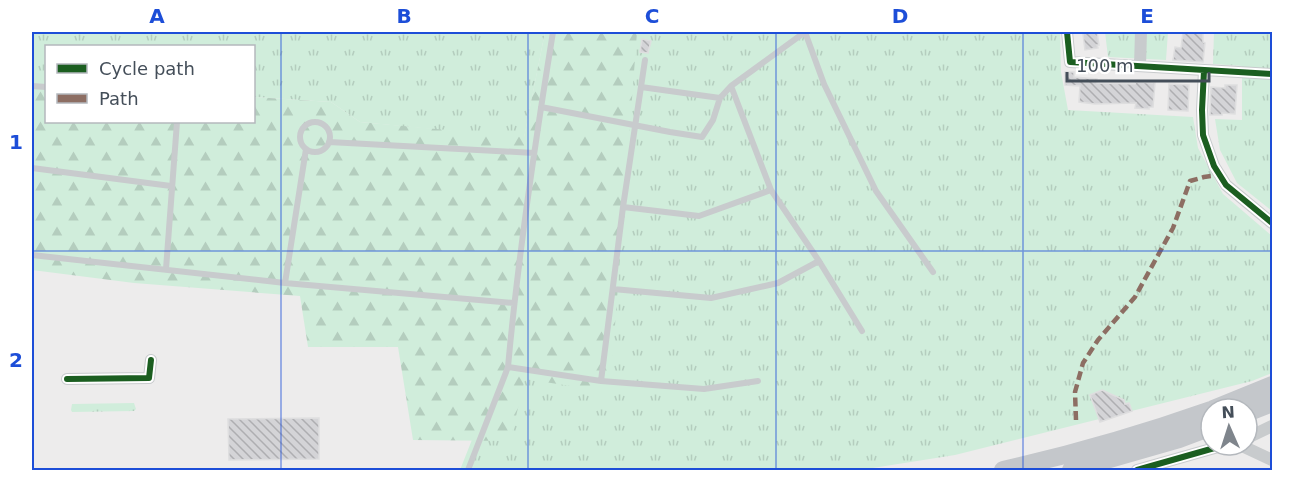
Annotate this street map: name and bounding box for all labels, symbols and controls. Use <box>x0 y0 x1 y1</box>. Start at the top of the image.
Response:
text: A <box>149 4 165 28</box>
text: B <box>396 4 412 28</box>
text: C <box>645 4 659 28</box>
text: D <box>892 4 908 28</box>
text: E <box>1140 4 1154 28</box>
legend <box>45 45 255 123</box>
scale bar <box>1067 45 1210 83</box>
text: 100 m <box>1076 55 1134 76</box>
text: Cycle path <box>99 58 195 79</box>
text: Path <box>99 88 139 109</box>
text: 1 <box>9 130 23 154</box>
text: 2 <box>9 348 23 372</box>
north arrow <box>1199 397 1259 457</box>
text: N <box>1221 403 1235 422</box>

